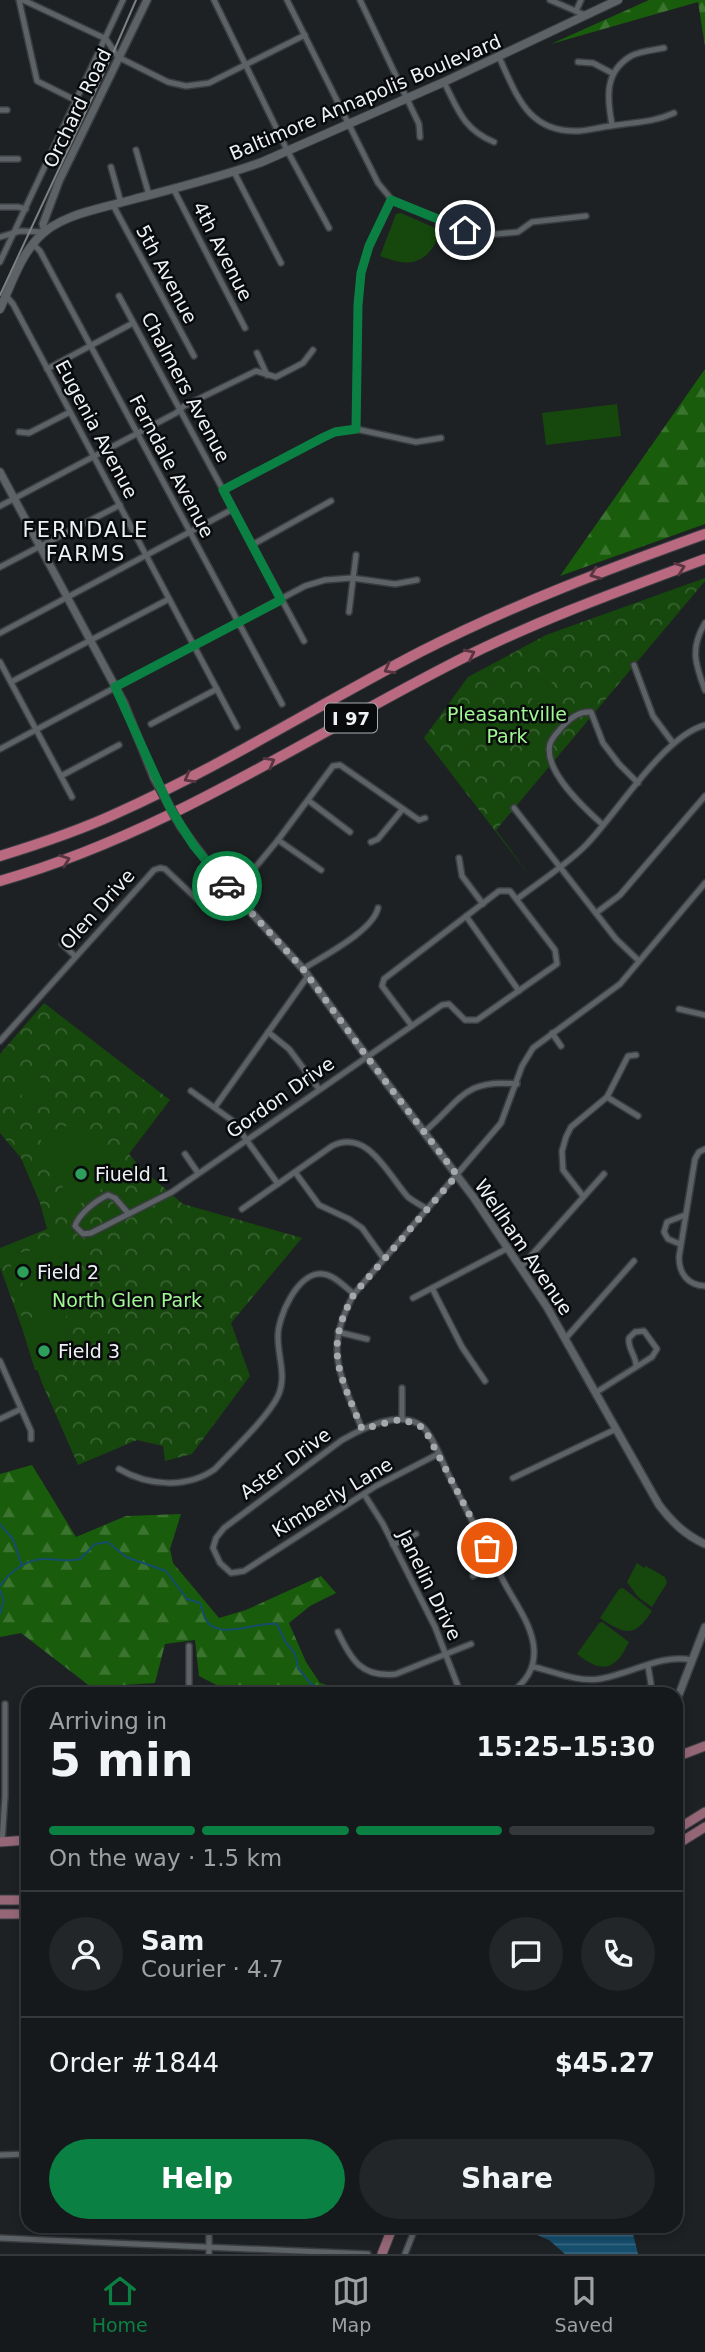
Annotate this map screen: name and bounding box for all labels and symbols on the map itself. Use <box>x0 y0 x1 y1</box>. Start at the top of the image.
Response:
street label: Baltimore Annapolis Boulevard <box>226 30 504 164</box>
street label: Orchard Road <box>39 45 115 171</box>
street label: 4th Avenue <box>189 198 257 304</box>
pin <box>435 200 495 260</box>
street label: 5th Avenue <box>132 221 202 327</box>
street label: Chalmers Avenue <box>137 308 235 466</box>
street label: Eugenia Avenue <box>51 356 143 502</box>
street label: Ferndale Avenue <box>125 391 219 541</box>
district label: FERNDALE FARMS <box>23 518 149 566</box>
one-way arrow <box>674 562 686 576</box>
one-way arrow <box>589 565 601 579</box>
one-way arrow <box>463 649 475 663</box>
one-way arrow <box>383 661 396 674</box>
park label: Pleasantville Park <box>447 703 567 747</box>
road number: I 97 <box>325 704 377 732</box>
one-way arrow <box>263 757 275 770</box>
one-way arrow <box>184 770 196 783</box>
courier <box>192 851 262 921</box>
one-way arrow <box>58 855 70 869</box>
street label: Olen Drive <box>55 864 139 954</box>
street label: Gordon Drive <box>222 1052 338 1142</box>
place label: Fiueld 1 <box>95 1163 169 1185</box>
marker: Fiueld 1 <box>73 1166 89 1182</box>
street label: Wellham Avenue <box>470 1175 578 1319</box>
place label: Field 2 <box>37 1261 99 1283</box>
marker: Field 2 <box>15 1264 31 1280</box>
park label: North Glen Park <box>52 1289 202 1311</box>
place label: Field 3 <box>58 1340 120 1362</box>
marker: Field 3 <box>36 1343 52 1359</box>
street label: Aster Drive <box>235 1423 335 1503</box>
street label: Kimberly Lane <box>268 1452 396 1542</box>
pin <box>457 1518 517 1578</box>
street label: Janelin Drive <box>393 1525 466 1644</box>

